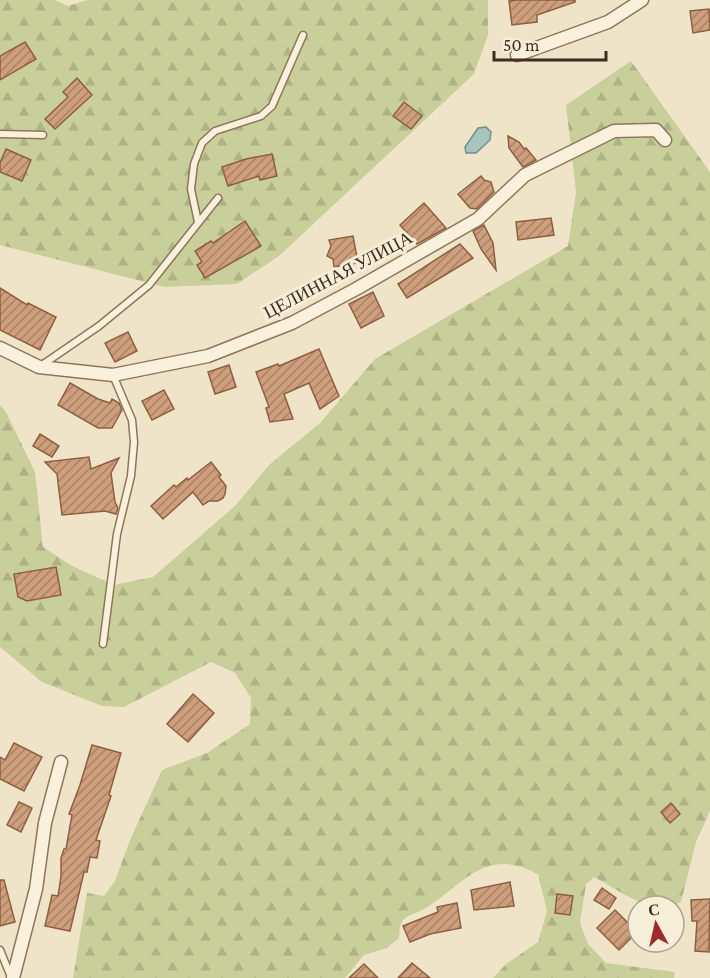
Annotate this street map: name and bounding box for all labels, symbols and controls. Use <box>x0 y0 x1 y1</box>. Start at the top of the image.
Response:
scale bar <box>494 24 606 62</box>
text: 50 m <box>503 35 540 55</box>
street label: ЦЕЛИННАЯ УЛИЦА <box>260 227 416 323</box>
north arrow <box>626 894 686 954</box>
text: С <box>647 900 661 919</box>

